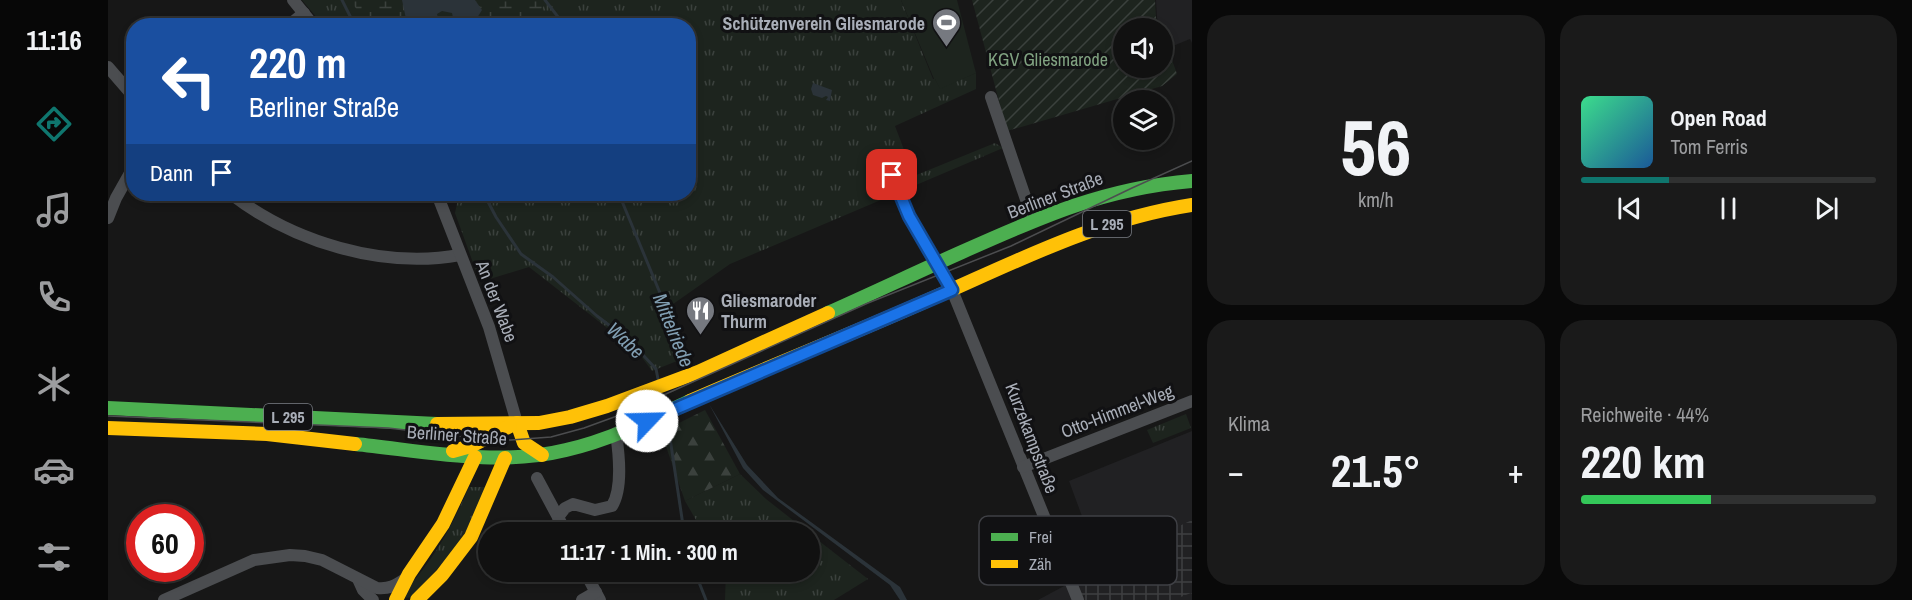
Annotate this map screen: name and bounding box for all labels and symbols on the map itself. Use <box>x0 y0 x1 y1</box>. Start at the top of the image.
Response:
sports icon: Schützenverein Gliesmarode <box>930 7 962 49</box>
place label: Schützenverein Gliesmarode <box>722 11 925 36</box>
park label: KGV Gliesmarode <box>988 47 1108 72</box>
pin <box>866 149 917 200</box>
street label: Berliner Straße <box>1004 165 1106 225</box>
road number: L 295 <box>1083 211 1131 237</box>
street label: An der Wabe <box>470 256 524 345</box>
place label: Gliesmaroder Thurm <box>721 288 816 334</box>
water label: Mittelriede <box>647 289 701 371</box>
restaurant icon: Gliesmaroder Thurm <box>684 294 716 336</box>
water label: Wabe <box>601 316 651 364</box>
street label: Otto-Himmel-Weg <box>1057 378 1178 444</box>
street label: Kurzekampstraße <box>999 379 1065 497</box>
position arrow <box>615 389 679 453</box>
road number: L 295 <box>264 404 312 430</box>
street label: Berliner Straße <box>406 419 508 451</box>
speed limit sign: 60 <box>126 504 204 582</box>
legend <box>979 516 1177 585</box>
text: Frei <box>1029 526 1052 548</box>
text: Zäh <box>1029 553 1052 575</box>

